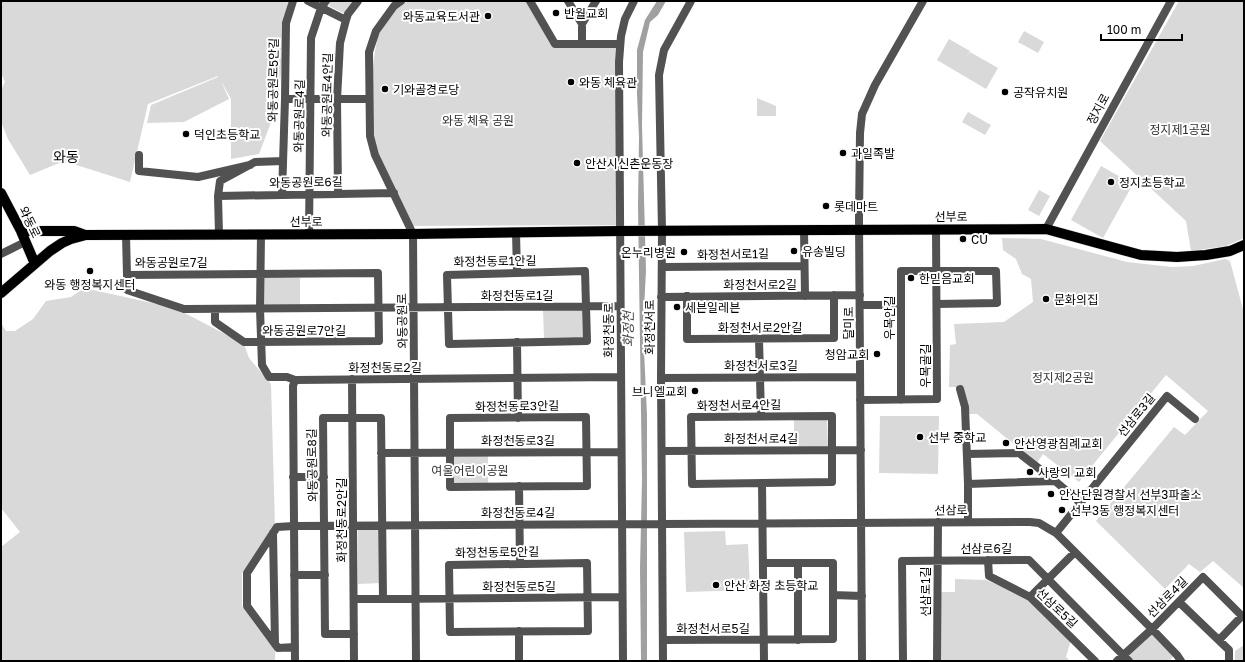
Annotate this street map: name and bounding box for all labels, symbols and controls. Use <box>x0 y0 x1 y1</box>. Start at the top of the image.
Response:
place label: 반월교회 <box>564 6 608 21</box>
marker: 반월교회 <box>551 8 561 18</box>
place label: 와동교육도서관 <box>403 9 480 24</box>
marker: 와동교육도서관 <box>483 11 493 21</box>
scale bar <box>1101 16 1182 42</box>
text: 100 m <box>1107 22 1141 37</box>
street label: 와동공원로5안길 <box>265 38 281 122</box>
street label: 와동공원로4안길 <box>319 53 335 137</box>
place label: 와동 체육관 <box>579 75 637 90</box>
marker: 와동 체육관 <box>566 77 576 87</box>
street label: 와동공원로4길 <box>291 79 307 153</box>
place label: 기와골경로당 <box>393 82 459 97</box>
marker: 기와골경로당 <box>380 84 390 94</box>
place label: 공작유치원 <box>1013 85 1068 100</box>
marker: 공작유치원 <box>1000 87 1010 97</box>
street label: 정지로 <box>1083 91 1113 127</box>
park label: 와동 체육 공원 <box>442 113 514 128</box>
park label: 정지제1공원 <box>1149 122 1211 137</box>
place label: 덕인초등학교 <box>194 127 260 142</box>
marker: 덕인초등학교 <box>181 129 191 139</box>
place label: 과일족발 <box>851 146 895 161</box>
district label: 와동 <box>53 148 79 165</box>
marker: 과일족발 <box>838 148 848 158</box>
place label: 안산시신촌운동장 <box>585 156 673 171</box>
marker: 안산시신촌운동장 <box>572 158 582 168</box>
street label: 와동공원로6길 <box>269 174 343 190</box>
place label: 정지초등학교 <box>1119 175 1185 190</box>
marker: 정지초등학교 <box>1106 177 1116 187</box>
place label: 롯데마트 <box>834 199 878 214</box>
marker: 롯데마트 <box>821 201 831 211</box>
street label: 와동로 <box>16 204 44 240</box>
street label: 선부로 <box>934 209 968 224</box>
street label: 선부로 <box>289 214 323 229</box>
place label: CU <box>971 232 988 247</box>
marker: CU <box>958 234 968 244</box>
place label: 유송빌딩 <box>802 244 846 259</box>
place label: 온누리병원 <box>621 245 676 260</box>
street label: 화정천서로1길 <box>697 246 769 262</box>
marker: 유송빌딩 <box>789 246 799 256</box>
marker: 온누리병원 <box>679 247 689 257</box>
street label: 화정천동로1안길 <box>453 253 537 269</box>
street label: 와동공원로7길 <box>135 255 207 270</box>
marker: 와동 행정복지센터 <box>85 266 95 276</box>
place label: 한믿음교회 <box>919 271 974 286</box>
marker: 한믿음교회 <box>906 273 916 283</box>
place label: 와동 행정복지센터 <box>44 277 136 292</box>
street label: 화정천서로2길 <box>723 277 797 292</box>
street label: 화정천동로1길 <box>481 288 553 303</box>
place label: 문화의집 <box>1054 292 1098 307</box>
street label: 와동공원로 <box>394 293 410 349</box>
marker: 문화의집 <box>1041 294 1051 304</box>
street label: 우목안길 <box>882 296 897 340</box>
street label: 화정천서로 <box>642 299 657 355</box>
place label: 세븐일레븐 <box>685 300 740 315</box>
street label: 화정천동로 <box>601 302 616 358</box>
marker: 세븐일레븐 <box>672 302 682 312</box>
street label: 달미로 <box>841 306 856 340</box>
water label: 화정천 <box>620 310 636 347</box>
street label: 화정천서로2안길 <box>718 320 802 335</box>
street label: 와동공원로7안길 <box>262 323 346 338</box>
street label: 우목골길 <box>918 344 933 388</box>
place label: 청암교회 <box>825 347 869 362</box>
marker: 청암교회 <box>872 349 882 359</box>
street label: 화정천서로3길 <box>724 358 798 373</box>
street label: 화정천동로2길 <box>348 360 422 375</box>
park label: 정지제2공원 <box>1032 370 1094 385</box>
place label: 브니엘교회 <box>632 384 687 399</box>
marker: 브니엘교회 <box>690 386 700 396</box>
street label: 선삼로3길 <box>1114 390 1158 440</box>
street label: 화정천서로4안길 <box>697 397 781 413</box>
street label: 화정천동로3안길 <box>475 398 559 414</box>
street label: 와동공원로8길 <box>304 428 320 502</box>
place label: 선부 중학교 <box>928 430 986 445</box>
street label: 화정천서로4길 <box>724 431 798 446</box>
marker: 선부 중학교 <box>915 432 925 442</box>
street label: 화정천동로3길 <box>481 433 555 448</box>
place label: 안산영광침례교회 <box>1014 436 1102 451</box>
marker: 안산영광침례교회 <box>1001 438 1011 448</box>
park label: 여울어린이공원 <box>431 463 509 478</box>
place label: 사랑의 교회 <box>1038 465 1096 480</box>
marker: 사랑의 교회 <box>1025 467 1035 477</box>
street label: 화정천동로2안길 <box>334 478 349 562</box>
place label: 안산단원경찰서 선부3파출소 <box>1059 487 1202 502</box>
marker: 안산단원경찰서 선부3파출소 <box>1046 489 1056 499</box>
street label: 선삼로 <box>934 502 968 518</box>
place label: 선부3동 행정복지센터 <box>1070 503 1179 518</box>
street label: 화정천동로4길 <box>481 505 555 520</box>
marker: 선부3동 행정복지센터 <box>1057 505 1067 515</box>
street label: 선삼로6길 <box>960 541 1012 556</box>
street label: 화정천동로5안길 <box>455 544 539 560</box>
street label: 선삼로1길 <box>918 567 933 617</box>
street label: 선삼로4길 <box>1143 573 1191 621</box>
place label: 안산 화정 초등학교 <box>724 578 818 593</box>
street label: 화정천동로5길 <box>482 579 556 594</box>
marker: 안산 화정 초등학교 <box>711 580 721 590</box>
street label: 선삼로5길 <box>1033 585 1081 631</box>
street label: 화정천서로5길 <box>676 621 750 636</box>

